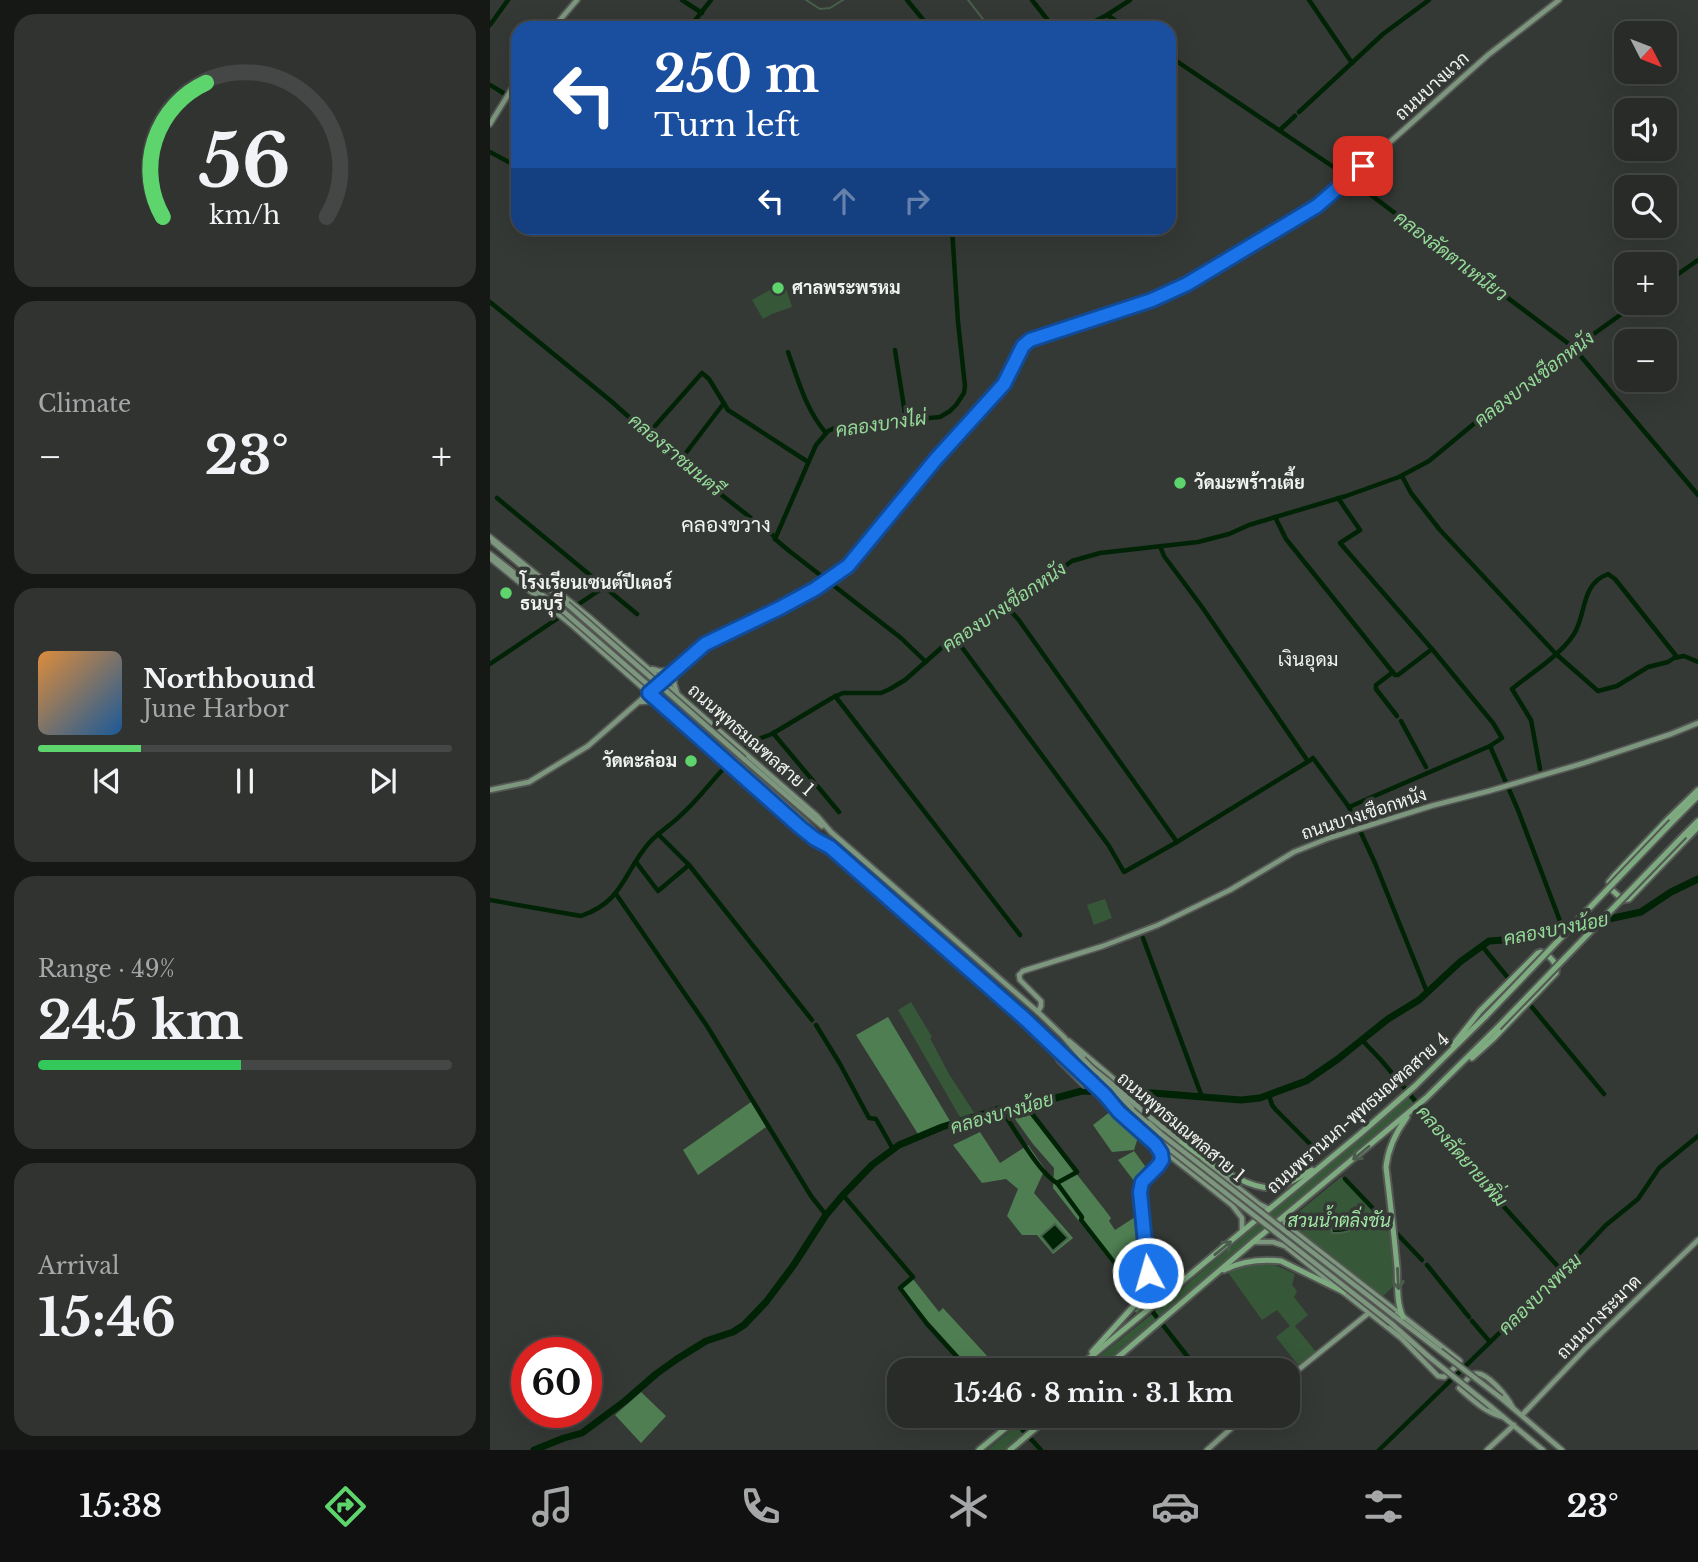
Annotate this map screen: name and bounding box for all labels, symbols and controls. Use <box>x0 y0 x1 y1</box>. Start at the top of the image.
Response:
north arrow <box>1614 21 1676 84</box>
map controls <box>1614 21 1677 392</box>
text: 250 m <box>654 44 819 105</box>
street label: ถนนบางแวก <box>1390 47 1474 125</box>
icon: left <box>539 49 630 140</box>
button: sound <box>1614 98 1677 161</box>
text: Turn left <box>654 105 800 145</box>
text: 56 <box>199 116 291 207</box>
pin <box>1333 136 1393 196</box>
icon: arrive <box>1344 147 1382 185</box>
button: search <box>1614 175 1677 238</box>
icon: left <box>752 182 790 220</box>
icon: ahead <box>825 182 863 220</box>
icon: right <box>898 182 936 220</box>
text: km/h <box>210 199 280 230</box>
water label: คลองลัดตาเหนียว <box>1390 205 1513 306</box>
button: + <box>1614 252 1677 315</box>
place label: ศาลพระพรหม <box>792 277 901 299</box>
marker: ศาลพระพรหม <box>770 280 786 296</box>
water label: คลองบางเชือกหนัง <box>1469 325 1599 432</box>
button: − <box>1614 329 1677 392</box>
text: Climate <box>38 390 131 418</box>
water label: คลองบางไผ่ <box>834 405 929 442</box>
water label: คลองราชมนตรี <box>624 408 730 502</box>
text: 23° <box>204 424 289 488</box>
text: − <box>38 433 62 480</box>
text: + <box>431 433 452 480</box>
place label: วัดมะพร้าวเตี้ย <box>1194 466 1305 494</box>
marker: วัดมะพร้าวเตี้ย <box>1172 475 1188 491</box>
district label: คลองขวาง <box>681 512 771 538</box>
water label: คลองบางเชือกหนัง <box>937 556 1071 657</box>
place label: โรงเรียนเซนต์ปีเตอร์ ธนบุรี <box>519 570 673 618</box>
marker: โรงเรียนเซนต์ปีเตอร์ ธนบุรี <box>498 585 514 601</box>
district label: เงินอุดม <box>1278 648 1338 672</box>
text: Northbound <box>143 663 315 695</box>
street label: ถนนพุทธมณฑลสาย 1 <box>683 679 819 801</box>
text: June Harbor <box>143 695 289 723</box>
place label: วัดตะล่อม <box>602 749 677 772</box>
marker: วัดตะล่อม <box>683 753 699 769</box>
icon: previous <box>88 762 126 800</box>
icon: pause <box>226 762 264 800</box>
icon: next <box>364 762 402 800</box>
street label: ถนนบางเชือกหนัง <box>1298 782 1429 845</box>
water label: คลองบางน้อย <box>1502 908 1611 950</box>
text: Range · 49% <box>38 955 175 983</box>
text: 245 km <box>38 989 243 1053</box>
street label: ถนนพรานนก-พุทธมณฑลสาย 4 <box>1262 1028 1454 1199</box>
street label: ถนนพุทธมณฑลสาย 1 <box>1112 1067 1249 1188</box>
water label: คลองบางน้อย <box>948 1087 1056 1139</box>
water label: คลองลัดยายเพิ่ม <box>1412 1097 1516 1212</box>
one-way arrow <box>1352 1145 1370 1161</box>
park label: สวนน้ำตลิ่งชัน <box>1287 1205 1391 1232</box>
position arrow <box>1111 1236 1185 1310</box>
one-way arrow <box>1213 1240 1231 1256</box>
water label: คลองบางพรม <box>1494 1248 1587 1339</box>
text: Arrival <box>38 1252 119 1280</box>
one-way arrow <box>1391 1267 1404 1290</box>
street label: ถนนบางระมาด <box>1552 1270 1646 1364</box>
text: 15:46 <box>38 1286 176 1350</box>
speed limit sign: 60 <box>511 1337 602 1428</box>
text: 15:46 · 8 min · 3.1 km <box>954 1377 1233 1409</box>
icon: directions <box>321 1482 370 1531</box>
icon: music <box>528 1482 577 1531</box>
icon: phone <box>736 1482 785 1531</box>
icon: climate <box>944 1482 993 1531</box>
icon: car <box>1151 1482 1200 1531</box>
icon: filters <box>1359 1482 1408 1531</box>
text: 15:38 <box>79 1486 162 1526</box>
text: 23° <box>1567 1486 1619 1526</box>

